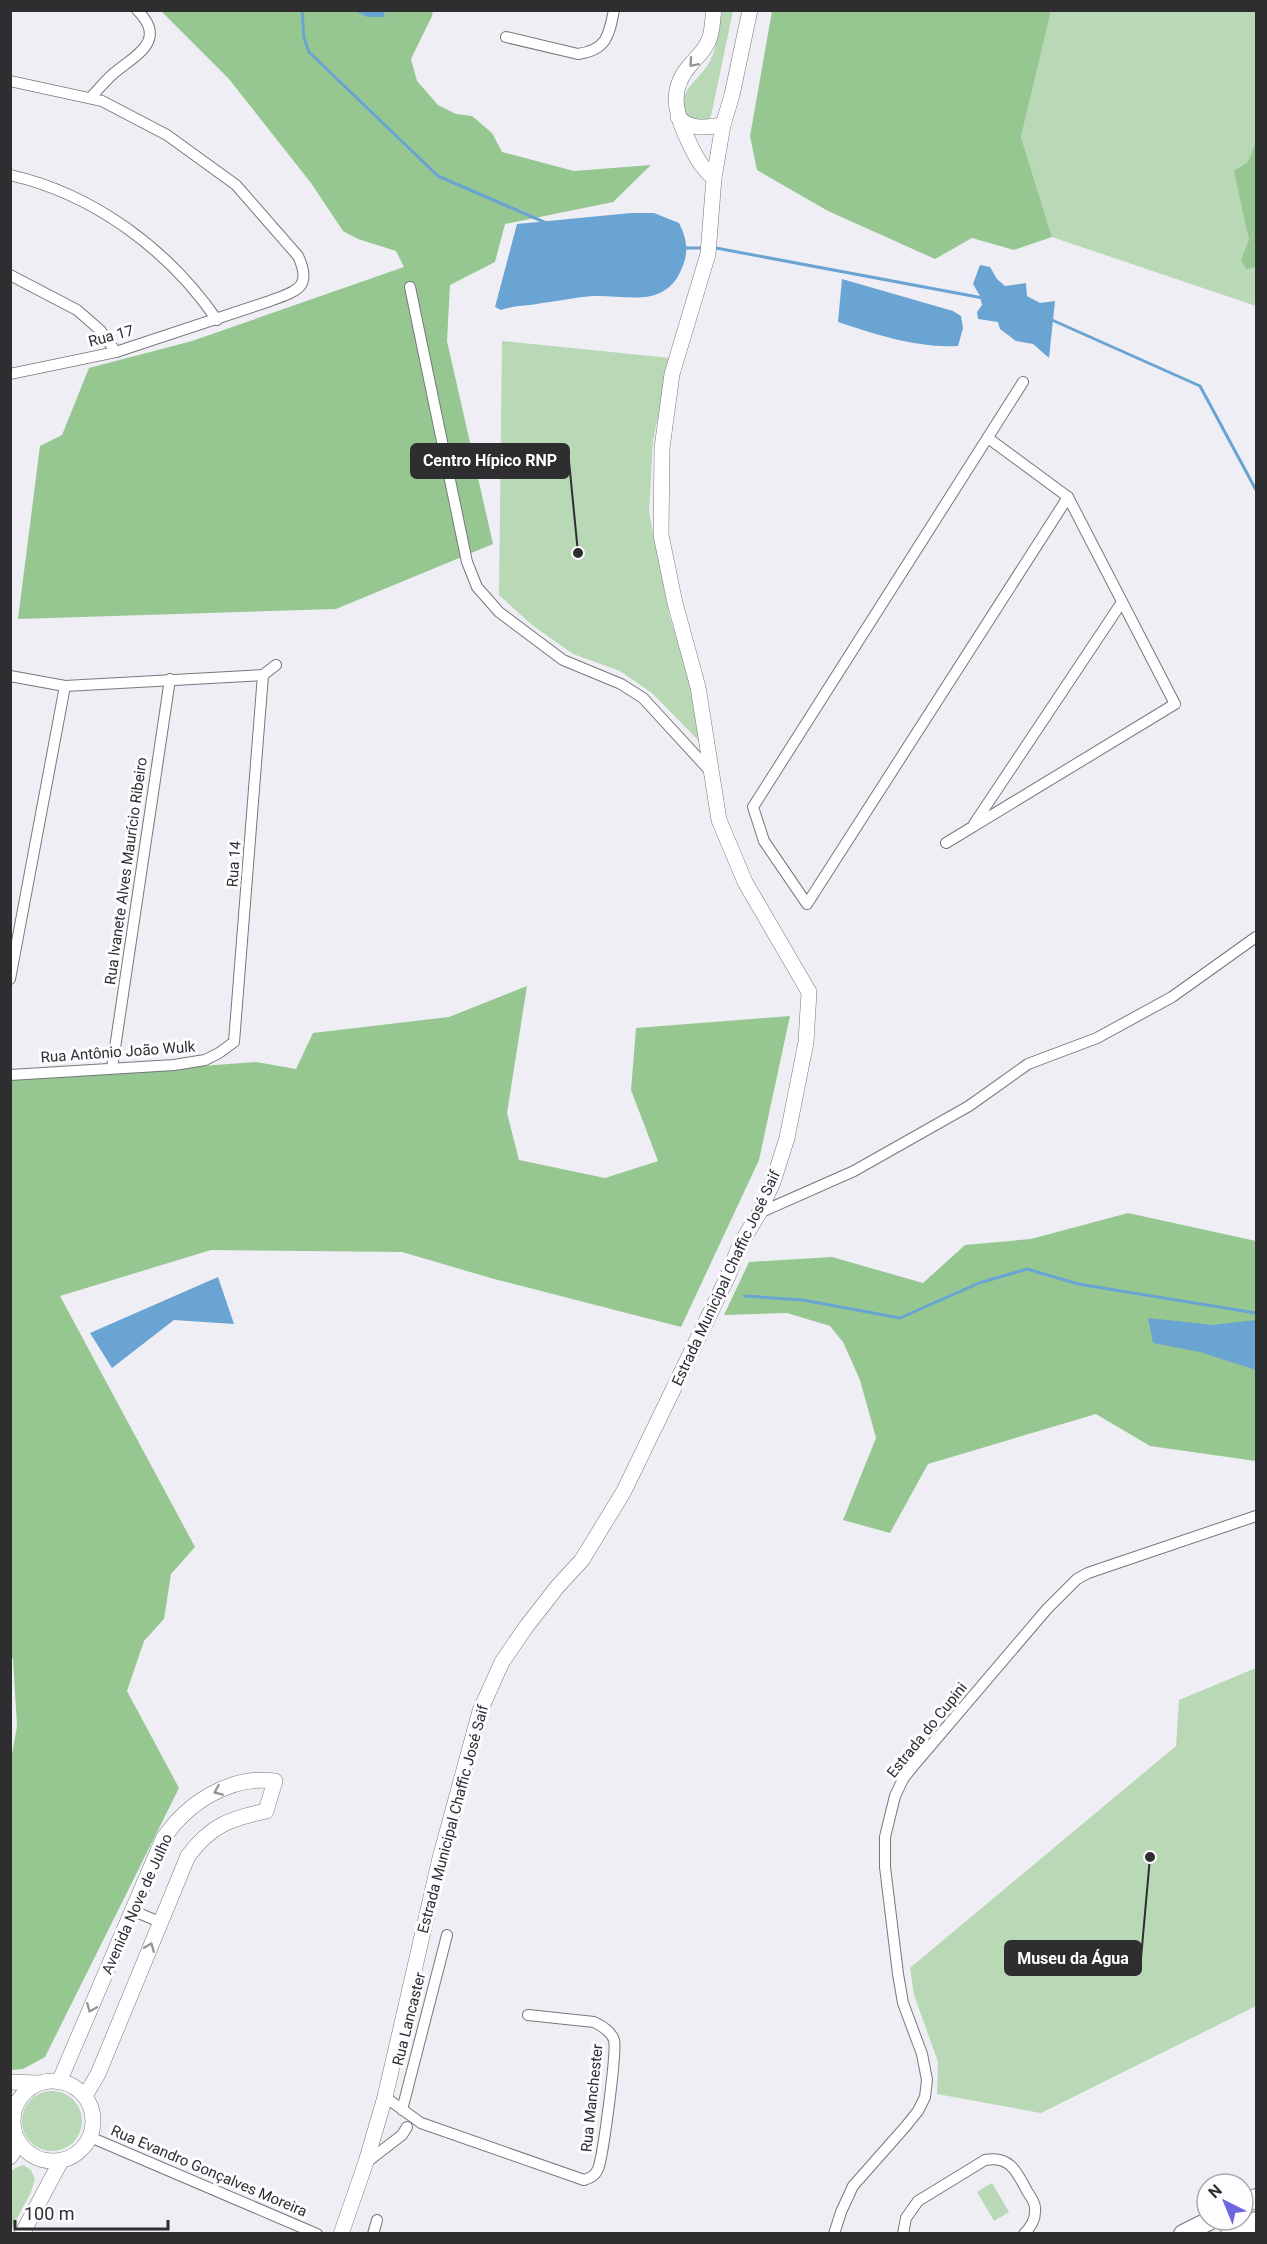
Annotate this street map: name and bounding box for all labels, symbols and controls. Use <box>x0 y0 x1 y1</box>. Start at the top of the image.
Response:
one-way arrow <box>689 56 700 67</box>
street label: Rua 17 <box>86 321 136 351</box>
callout: Centro Hípico RNP <box>411 444 569 478</box>
text: Centro Hípico RNP <box>423 451 557 470</box>
street label: Rua lvanete Alves Maurício Ribeiro <box>101 756 151 986</box>
street label: Rua 14 <box>223 840 245 888</box>
street label: Rua Antônio João Wulk <box>40 1038 196 1066</box>
street label: Estrada Municipal Chaffic José Saif <box>668 1167 784 1389</box>
street label: Estrada do Cupini <box>883 1679 971 1781</box>
street label: Estrada Municipal Chaffic José Saif <box>414 1702 492 1935</box>
one-way arrow <box>214 1784 225 1796</box>
street label: Avenida Nove de Julho <box>98 1831 176 1977</box>
callout: Museu da Água <box>1005 1941 1141 1975</box>
one-way arrow <box>143 1942 155 1953</box>
text: Museu da Água <box>1017 1949 1129 1968</box>
street label: Rua Lancaster <box>389 1970 429 2068</box>
one-way arrow <box>86 2002 98 2013</box>
street label: Rua Manchester <box>577 2043 607 2153</box>
street label: Rua Evandro Gonçalves Moreira <box>108 2121 310 2221</box>
north arrow <box>1195 2172 1255 2232</box>
text: N <box>1205 2181 1226 2202</box>
scale bar <box>15 2193 168 2231</box>
text: 100 m <box>24 2203 75 2224</box>

